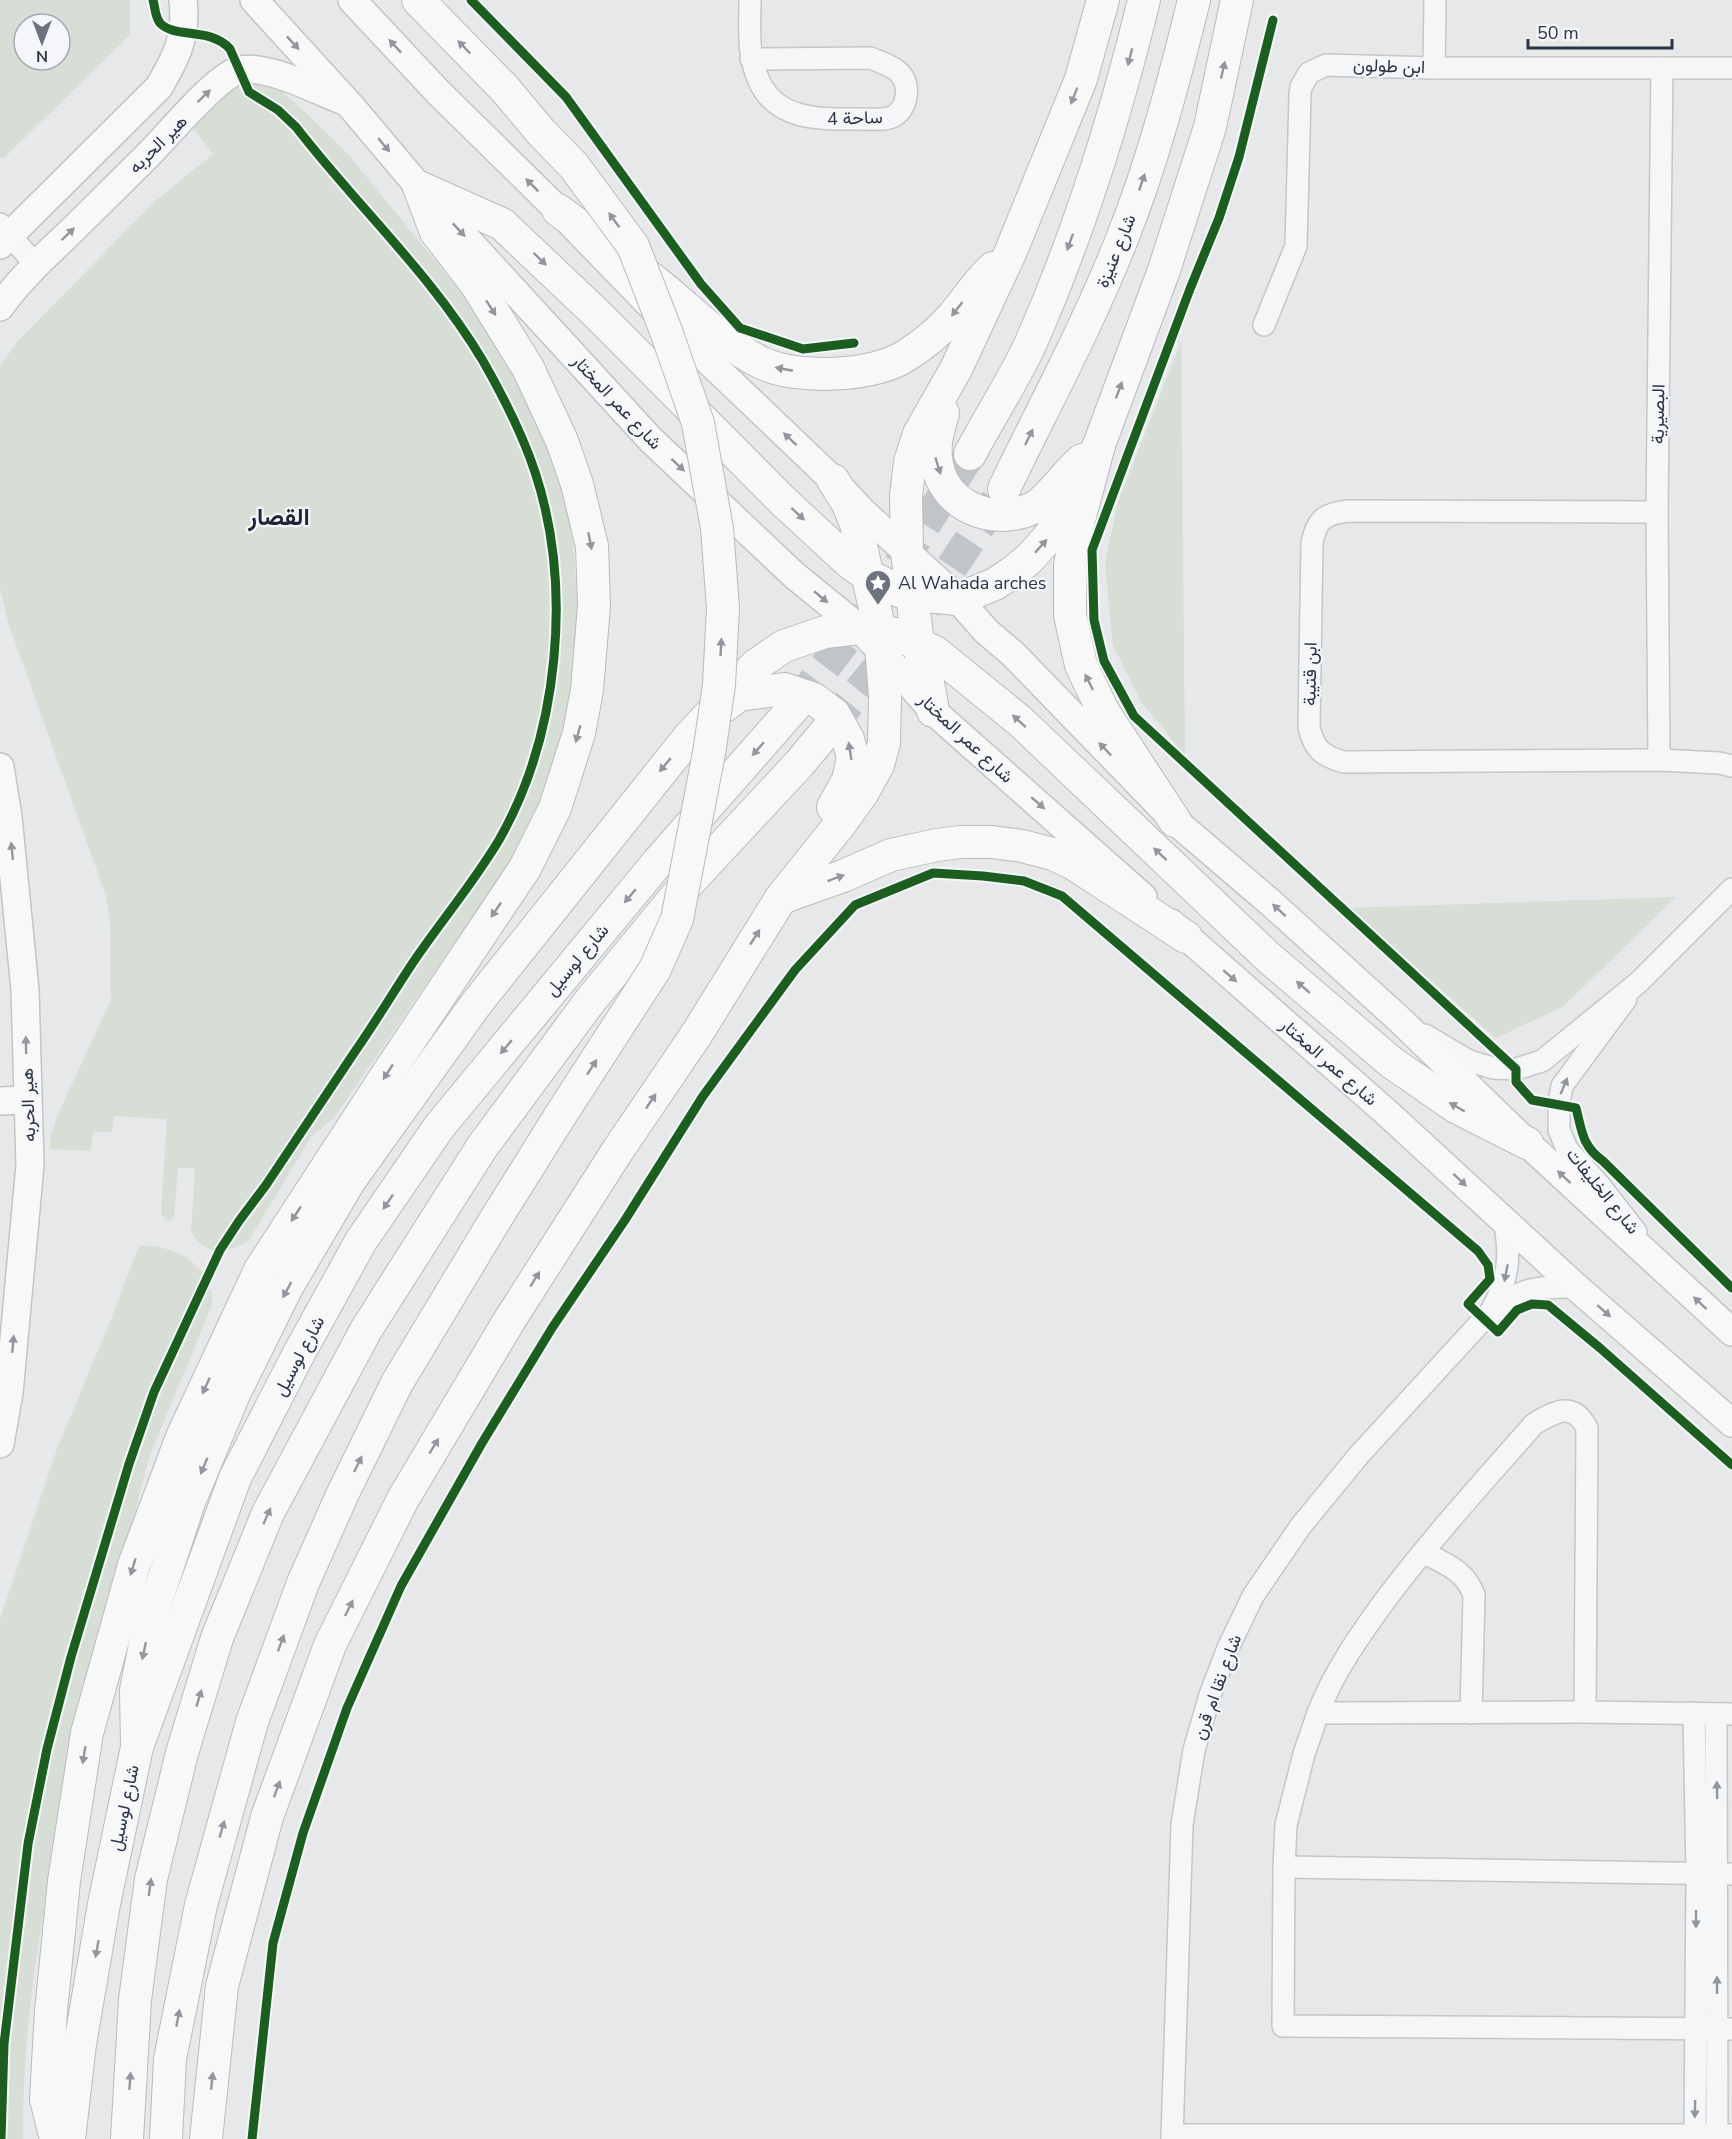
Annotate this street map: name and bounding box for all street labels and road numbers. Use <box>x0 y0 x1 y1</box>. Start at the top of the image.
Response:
street label: ابن طولون <box>1353 53 1425 79</box>
street label: ساحة 4 <box>827 105 883 131</box>
street label: هير الحربه <box>123 109 193 179</box>
street label: شارع عنيزة <box>1090 211 1142 291</box>
street label: شارع عمر المختار <box>566 349 667 455</box>
street label: البصيرية <box>1645 384 1671 444</box>
street label: ابن قتيبة <box>1297 642 1323 706</box>
street label: شارع عمر المختار <box>913 687 1019 788</box>
street label: شارع لوسيل <box>540 919 614 1001</box>
street label: شارع عمر المختار <box>1274 1012 1383 1111</box>
street label: هير الحربه <box>15 1068 41 1142</box>
street label: شارع الخليفات <box>1561 1143 1645 1239</box>
street label: شارع لوسيل <box>268 1312 330 1400</box>
street label: شارع نقا ام قرن <box>1187 1631 1247 1743</box>
street label: شارع لوسيل <box>103 1763 145 1853</box>

